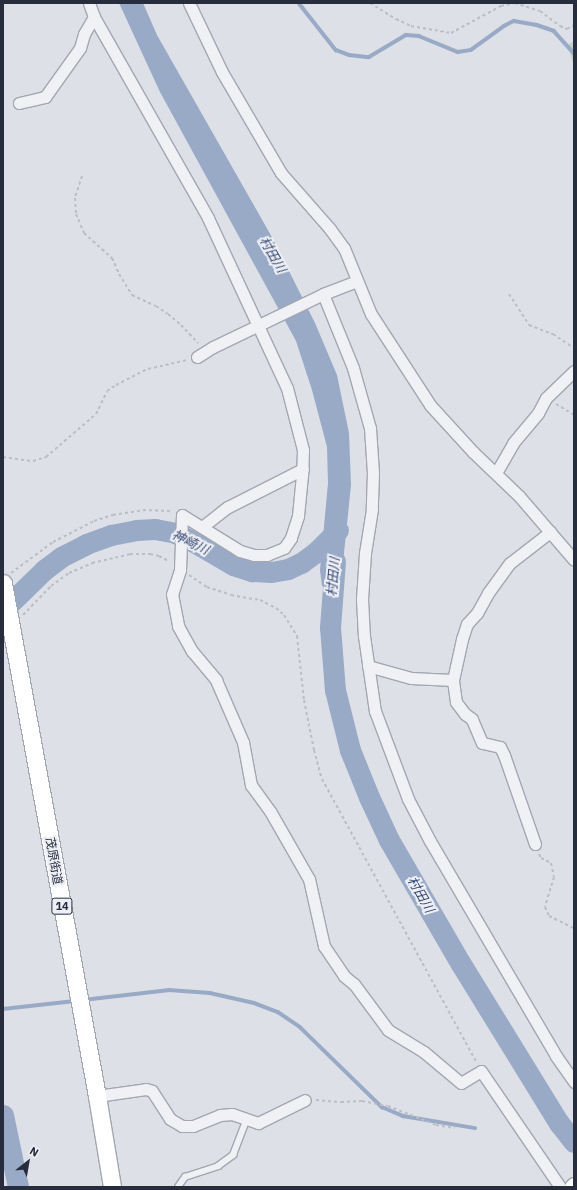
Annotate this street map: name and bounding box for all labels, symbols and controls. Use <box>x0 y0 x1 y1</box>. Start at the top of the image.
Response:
water label: 村田川 <box>255 234 289 276</box>
water label: 神崎川 <box>169 527 211 559</box>
water label: 村田川 <box>325 557 343 597</box>
street label: 茂原街道 <box>43 836 65 886</box>
water label: 村田川 <box>403 874 437 916</box>
road number: 14 <box>51 897 73 915</box>
north arrow <box>8 1142 48 1182</box>
text: N <box>27 1144 41 1160</box>

